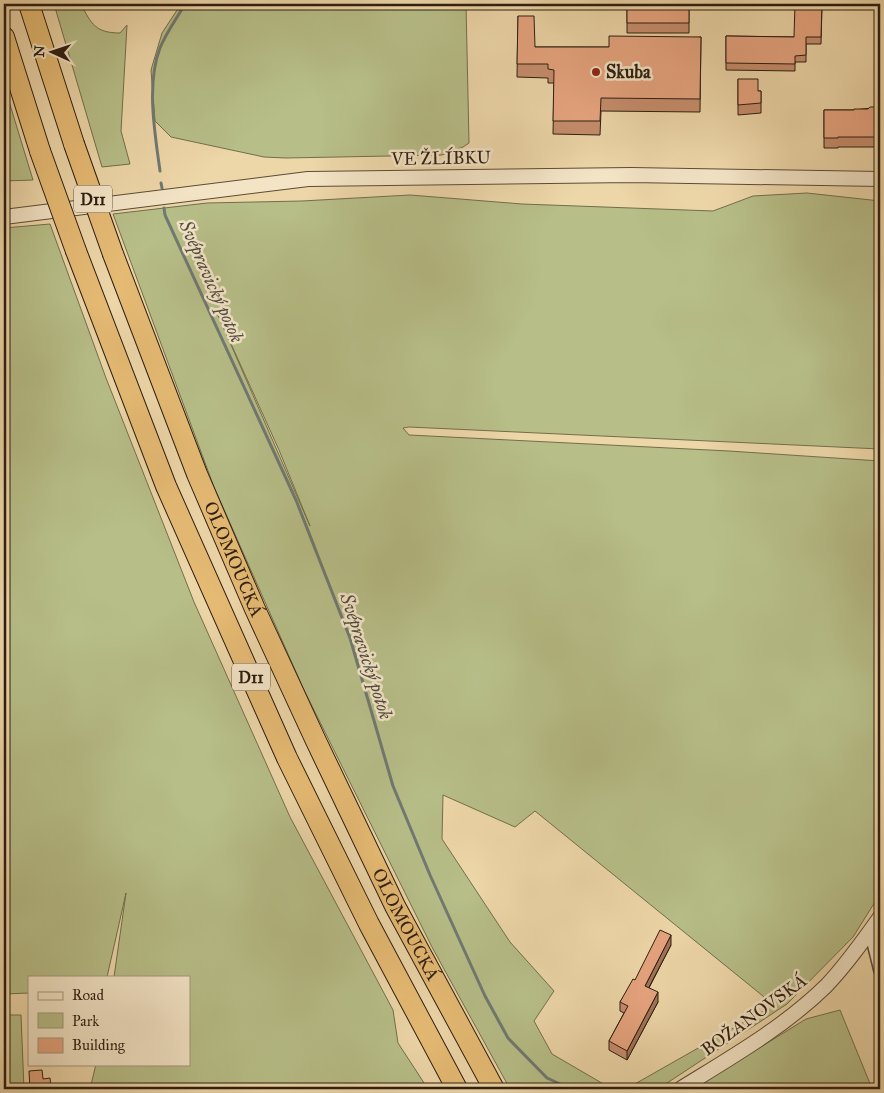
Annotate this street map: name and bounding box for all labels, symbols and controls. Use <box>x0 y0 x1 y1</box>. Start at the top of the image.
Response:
north arrow <box>28 28 78 78</box>
text: N <box>31 45 48 58</box>
place label: Skuba <box>606 61 651 83</box>
marker: Skuba <box>590 66 602 78</box>
street label: VE ŽLÍBKU <box>390 144 492 170</box>
road number: D11 <box>74 185 112 212</box>
water label: Svépravický potok <box>173 216 249 347</box>
street label: OLOMOUCKÁ <box>199 498 270 620</box>
water label: Svépravický potok <box>334 589 398 723</box>
road number: D11 <box>232 664 270 690</box>
street label: OLOMOUCKÁ <box>368 865 446 984</box>
street label: BOŽANOVSKÁ <box>696 968 811 1061</box>
legend <box>28 976 190 1066</box>
text: Road <box>72 986 104 1004</box>
text: Park <box>72 1012 99 1030</box>
text: Building <box>72 1036 126 1054</box>

